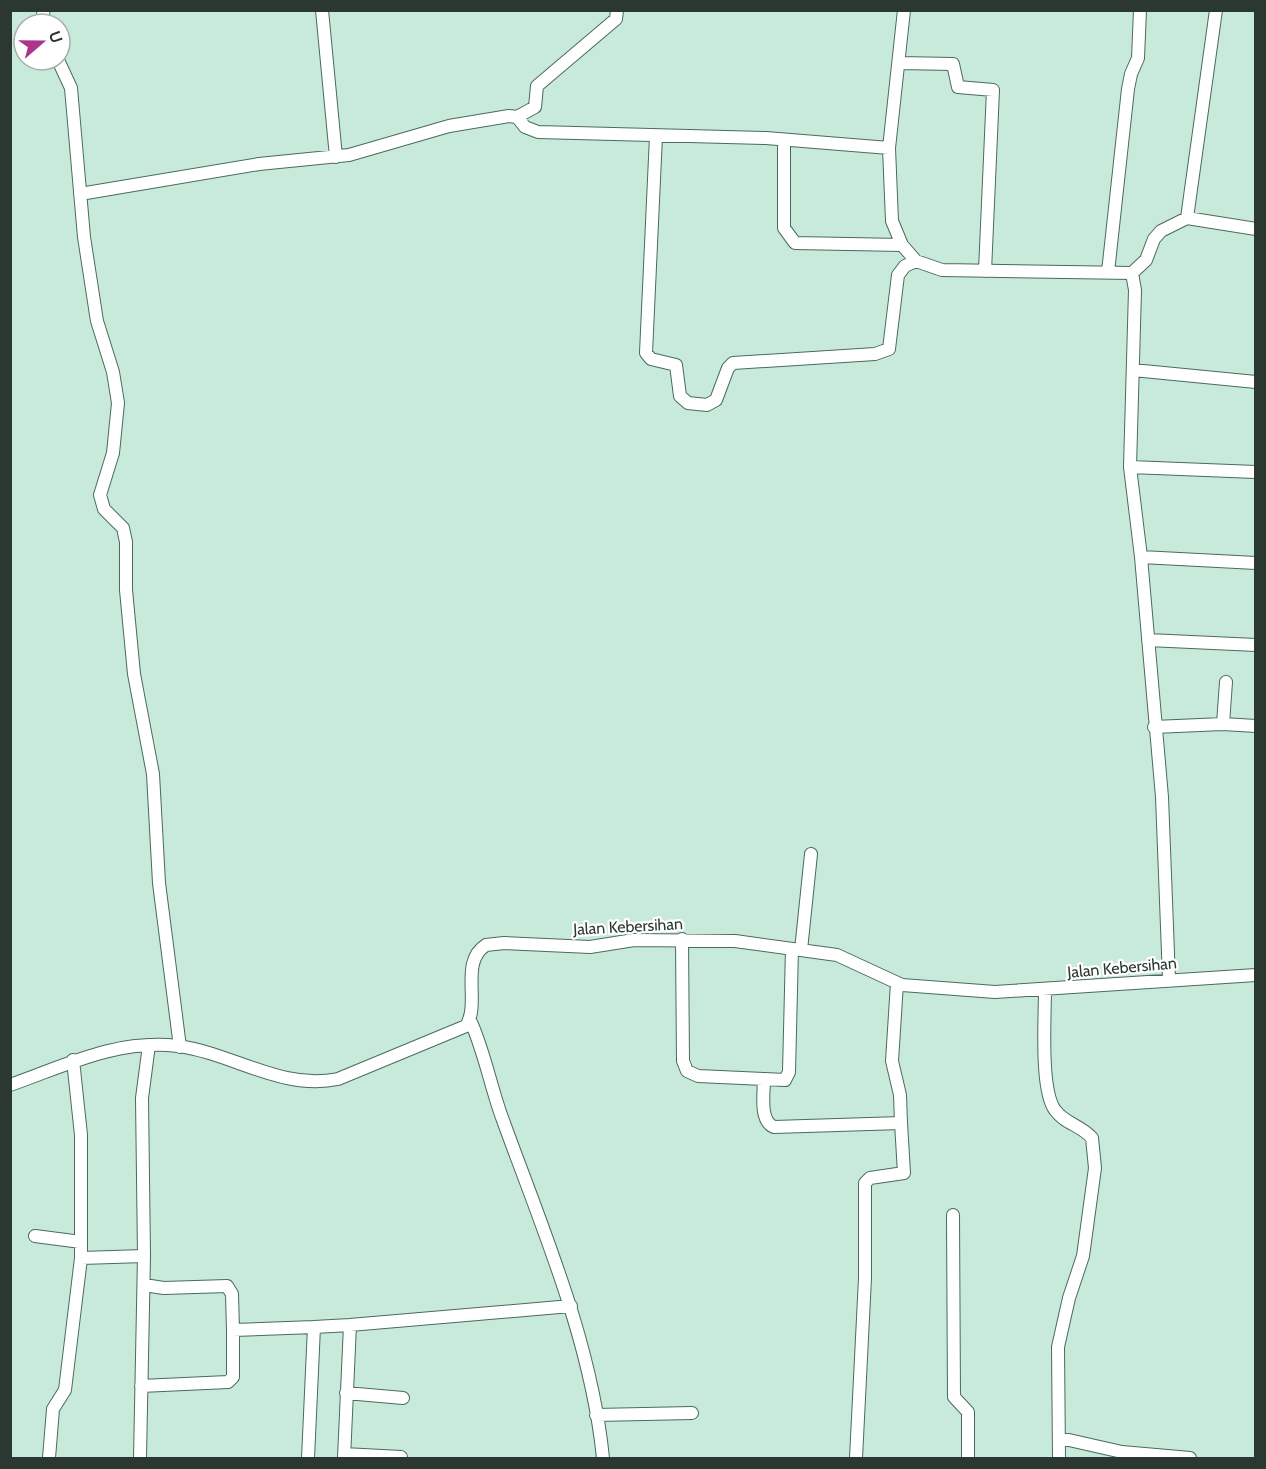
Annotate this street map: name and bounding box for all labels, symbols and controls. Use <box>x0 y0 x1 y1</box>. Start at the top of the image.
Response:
north arrow <box>12 12 72 72</box>
text: U <box>45 28 67 46</box>
street label: Jalan Kebersihan <box>572 914 683 939</box>
street label: Jalan Kebersihan <box>1066 953 1178 982</box>

